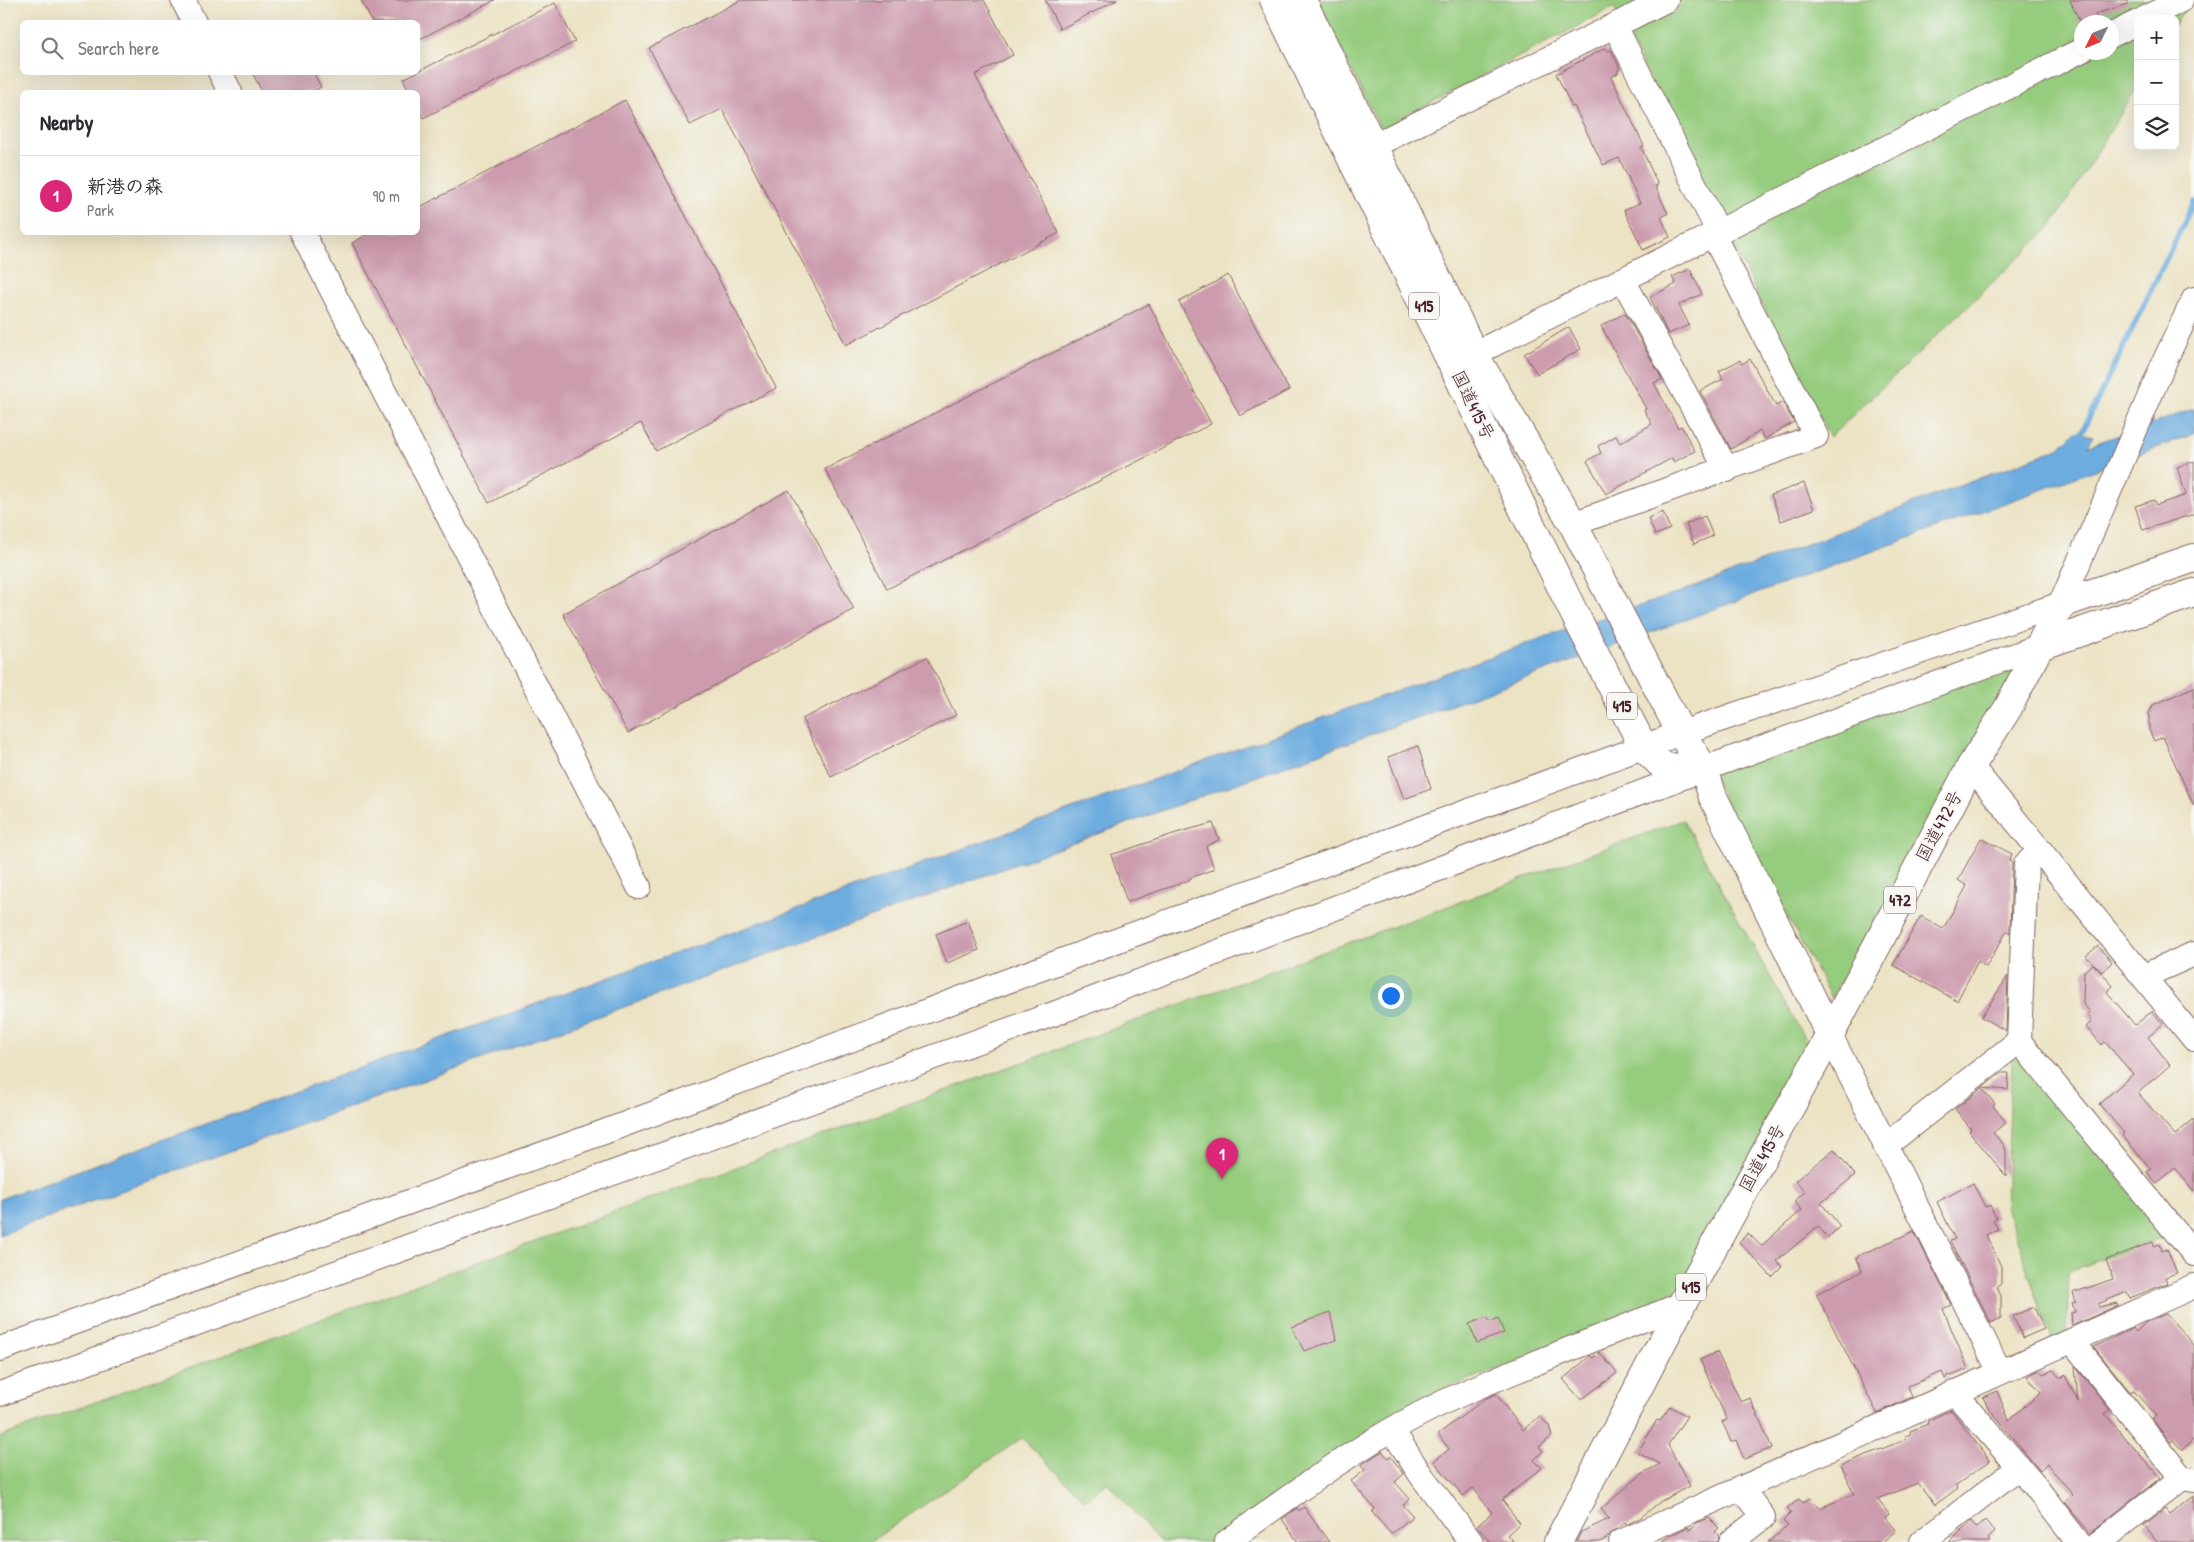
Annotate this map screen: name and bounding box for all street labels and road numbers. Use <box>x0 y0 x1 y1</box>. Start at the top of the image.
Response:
road number: 415 <box>1409 292 1439 320</box>
street label: 国道415号 <box>1446 366 1501 444</box>
road number: 415 <box>1607 692 1637 719</box>
street label: 国道472号 <box>1909 785 1968 866</box>
road number: 472 <box>1884 886 1916 914</box>
street label: 国道415号 <box>1732 1119 1791 1197</box>
road number: 415 <box>1676 1274 1706 1300</box>

